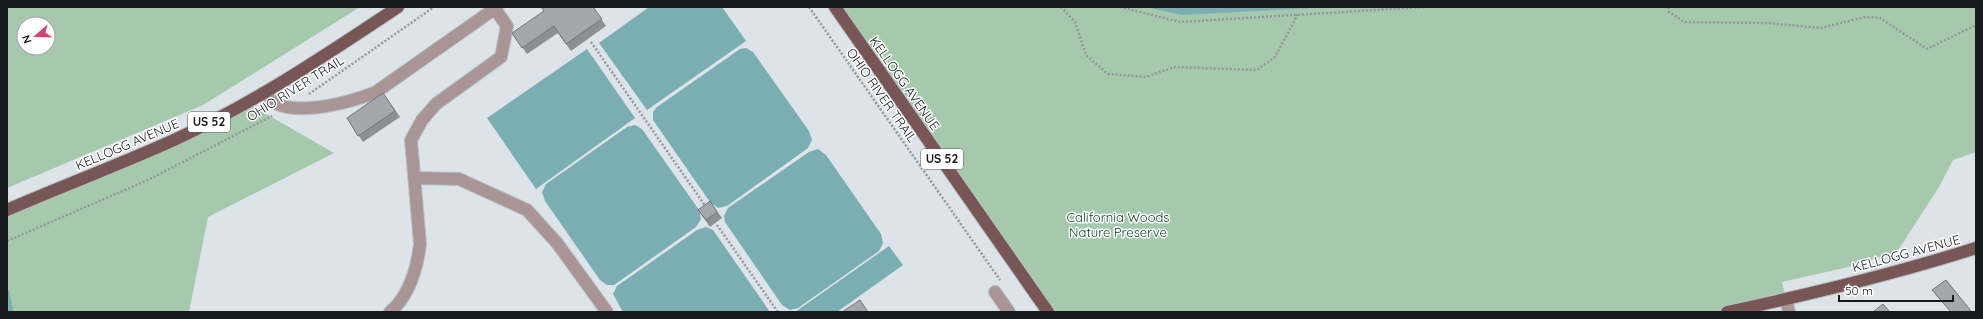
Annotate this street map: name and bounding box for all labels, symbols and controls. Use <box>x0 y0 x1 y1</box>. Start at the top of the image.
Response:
north arrow <box>16 16 56 56</box>
text: N <box>19 33 35 46</box>
street label: KELLOGG AVENUE <box>867 33 943 133</box>
street label: OHIO RIVER TRAIL <box>843 45 921 145</box>
street label: OHIO RIVER TRAIL <box>243 52 347 124</box>
road number: US 52 <box>188 112 230 132</box>
street label: KELLOGG AVENUE <box>73 115 181 173</box>
road number: US 52 <box>921 149 963 169</box>
park label: California Woods Nature Preserve <box>1067 209 1169 240</box>
street label: KELLOGG AVENUE <box>1850 231 1962 275</box>
scale bar <box>1839 277 1953 303</box>
text: 50 m <box>1845 283 1873 298</box>

